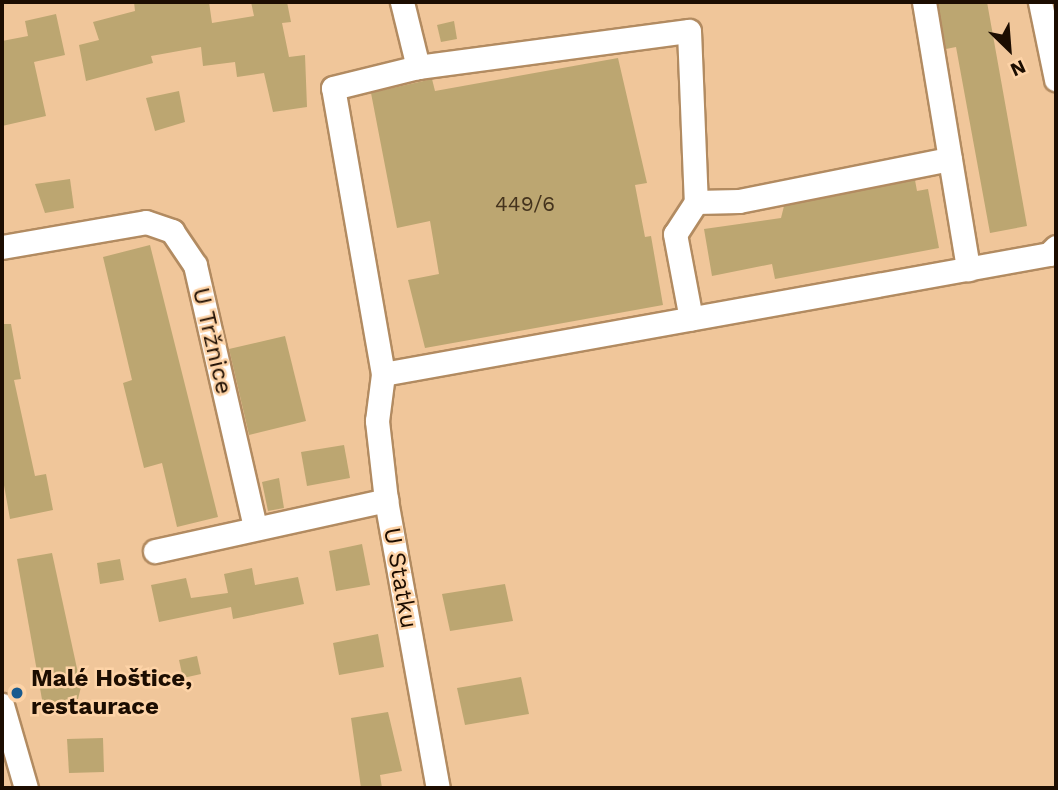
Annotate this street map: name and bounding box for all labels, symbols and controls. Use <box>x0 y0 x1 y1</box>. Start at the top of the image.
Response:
north arrow <box>974 14 1044 84</box>
text: N <box>1007 55 1029 82</box>
house number: 449/6 <box>495 191 555 217</box>
street label: U Tržnice <box>186 285 238 397</box>
street label: U Statku <box>377 525 423 631</box>
place label: Malé Hoštice, restaurace <box>31 665 192 721</box>
marker: Malé Hoštice, restaurace <box>9 685 25 701</box>

